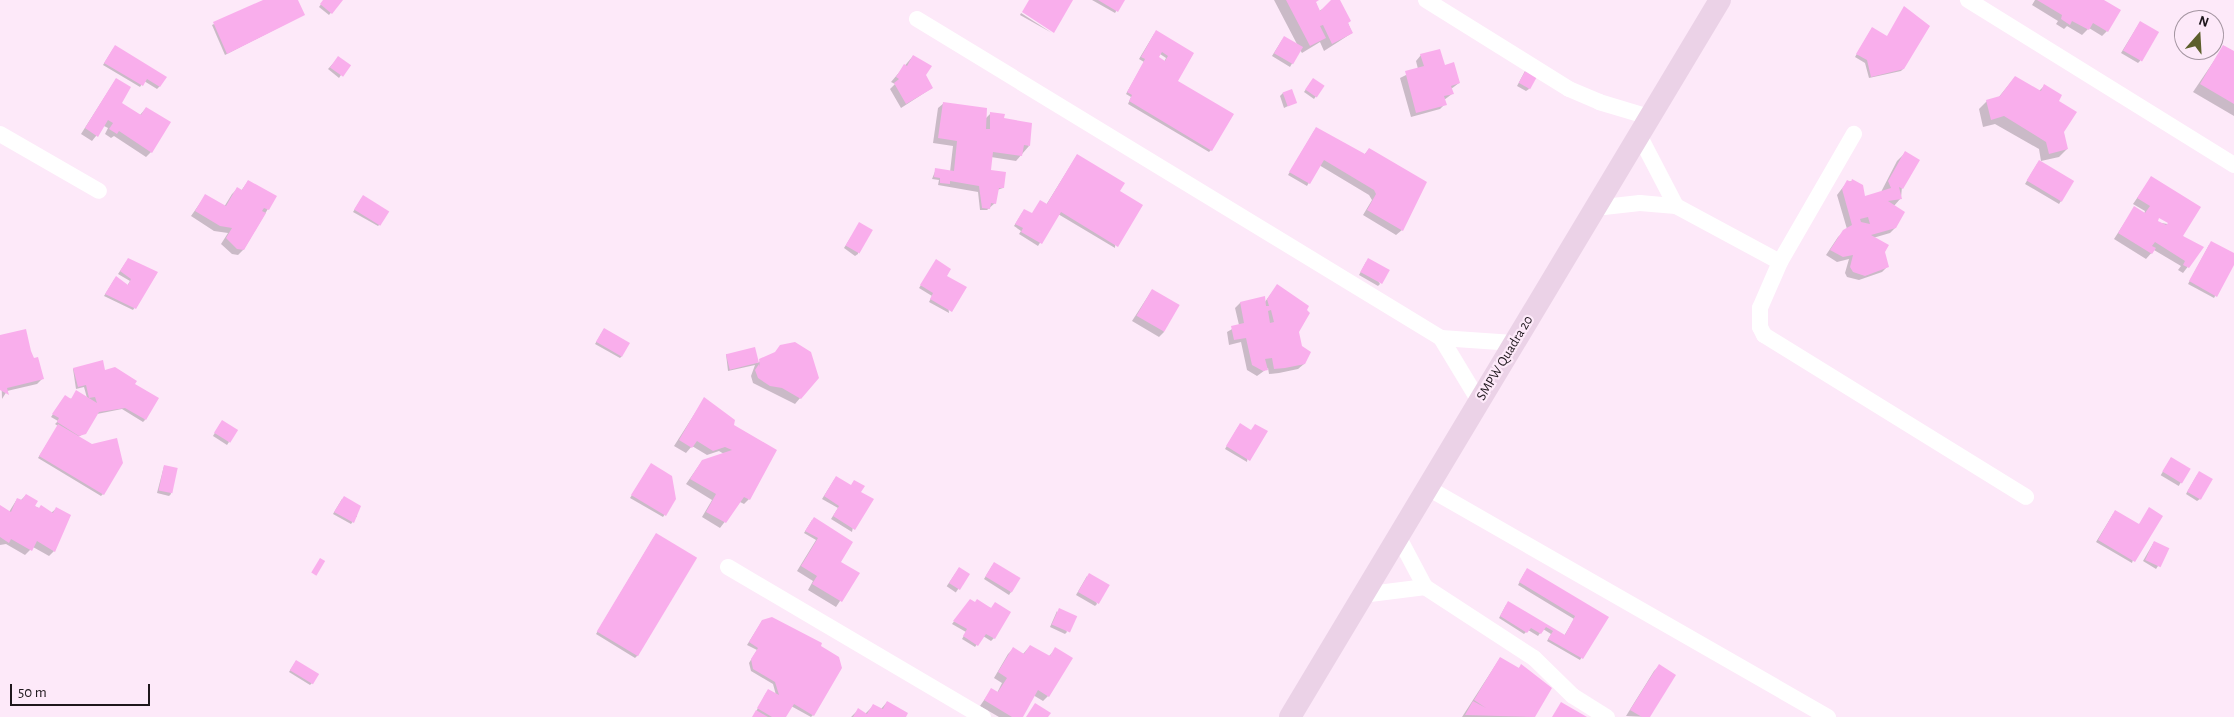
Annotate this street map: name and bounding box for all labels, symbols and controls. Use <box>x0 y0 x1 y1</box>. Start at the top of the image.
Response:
north arrow <box>2174 10 2224 60</box>
text: N <box>2197 14 2210 30</box>
street label: SMPW Quadra 20 <box>1473 312 1537 404</box>
scale bar <box>12 674 152 706</box>
text: 50 m <box>18 685 47 700</box>

